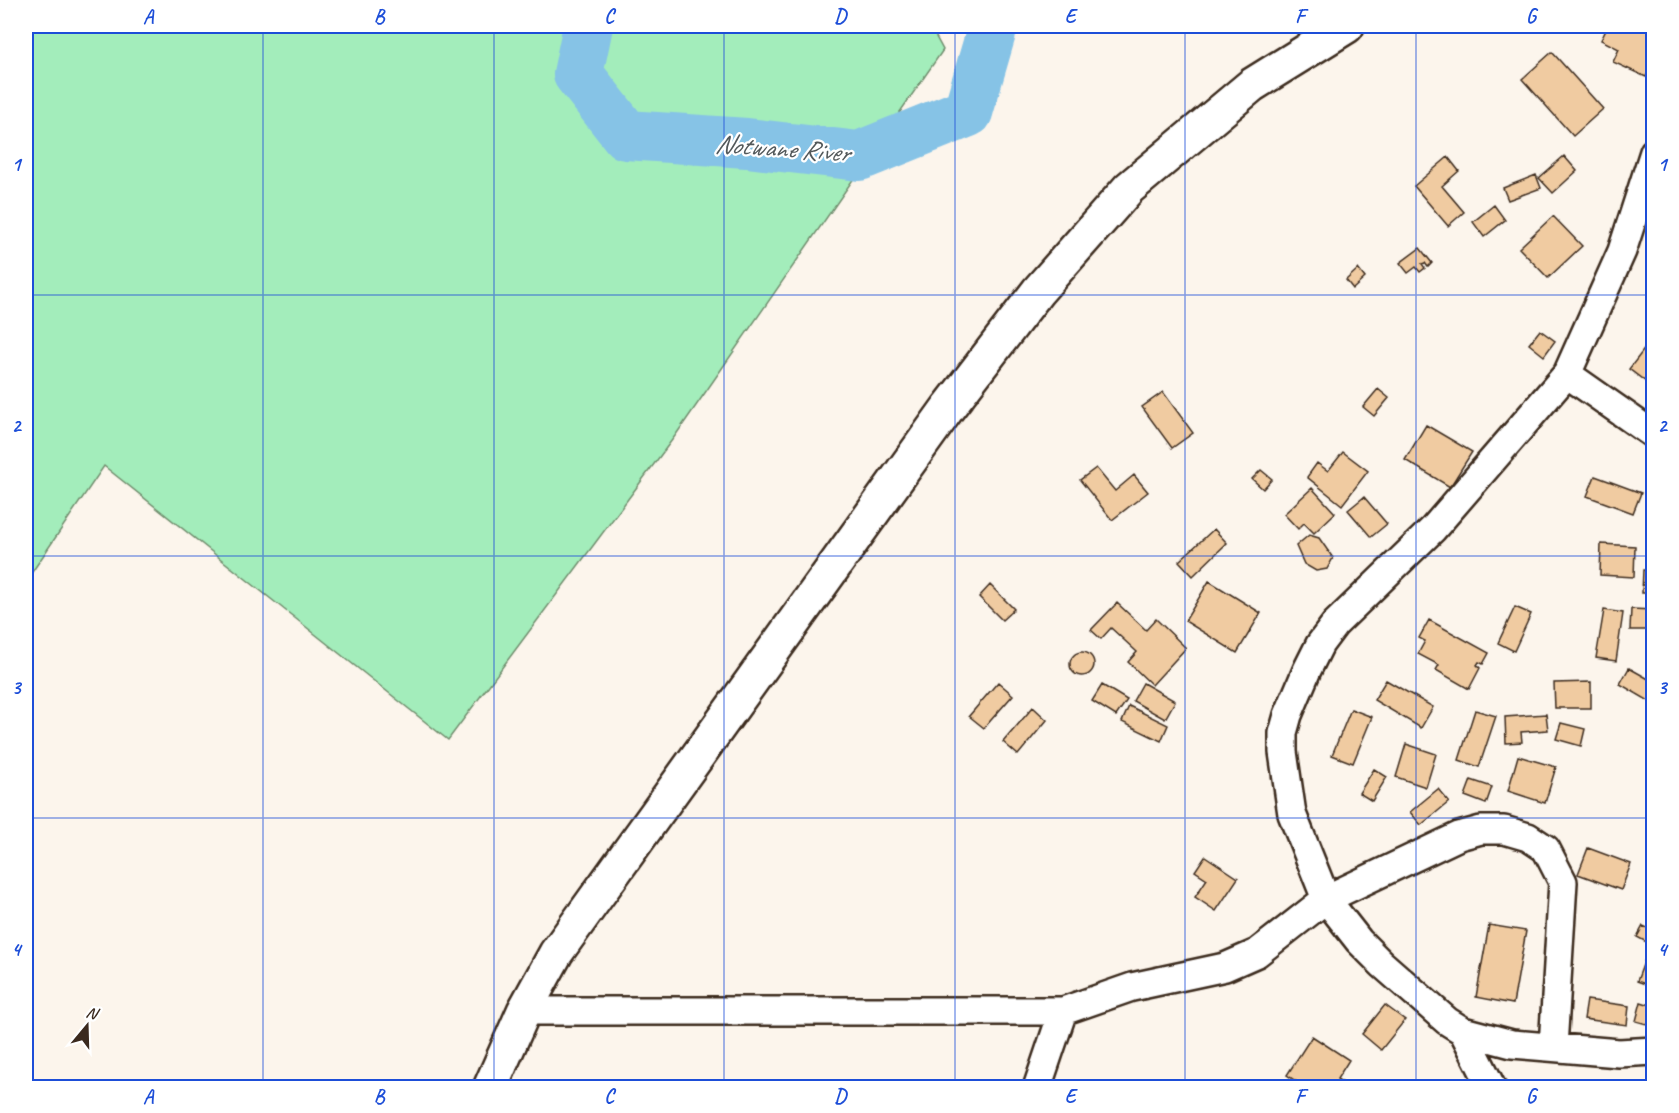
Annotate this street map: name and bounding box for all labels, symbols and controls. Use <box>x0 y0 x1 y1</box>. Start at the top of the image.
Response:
text: A <box>143 4 155 29</box>
text: B <box>374 4 386 29</box>
text: C <box>604 4 616 29</box>
text: D <box>834 4 848 29</box>
text: E <box>1065 4 1079 29</box>
text: F <box>1295 4 1309 29</box>
text: G <box>1526 4 1539 29</box>
water label: Notwane River <box>714 126 854 170</box>
text: 1 <box>12 152 23 177</box>
text: 1 <box>1658 152 1669 177</box>
text: 2 <box>12 413 23 438</box>
text: 2 <box>1658 413 1669 438</box>
text: 3 <box>12 675 23 700</box>
text: 3 <box>1658 675 1669 700</box>
text: 4 <box>12 937 24 962</box>
text: 4 <box>1658 937 1670 962</box>
north arrow <box>57 996 117 1056</box>
text: N <box>84 1002 102 1025</box>
text: A <box>143 1084 155 1109</box>
text: B <box>374 1084 386 1109</box>
text: C <box>604 1084 616 1109</box>
text: D <box>834 1084 848 1109</box>
text: E <box>1065 1084 1079 1109</box>
text: F <box>1295 1084 1309 1109</box>
text: G <box>1526 1084 1539 1109</box>

